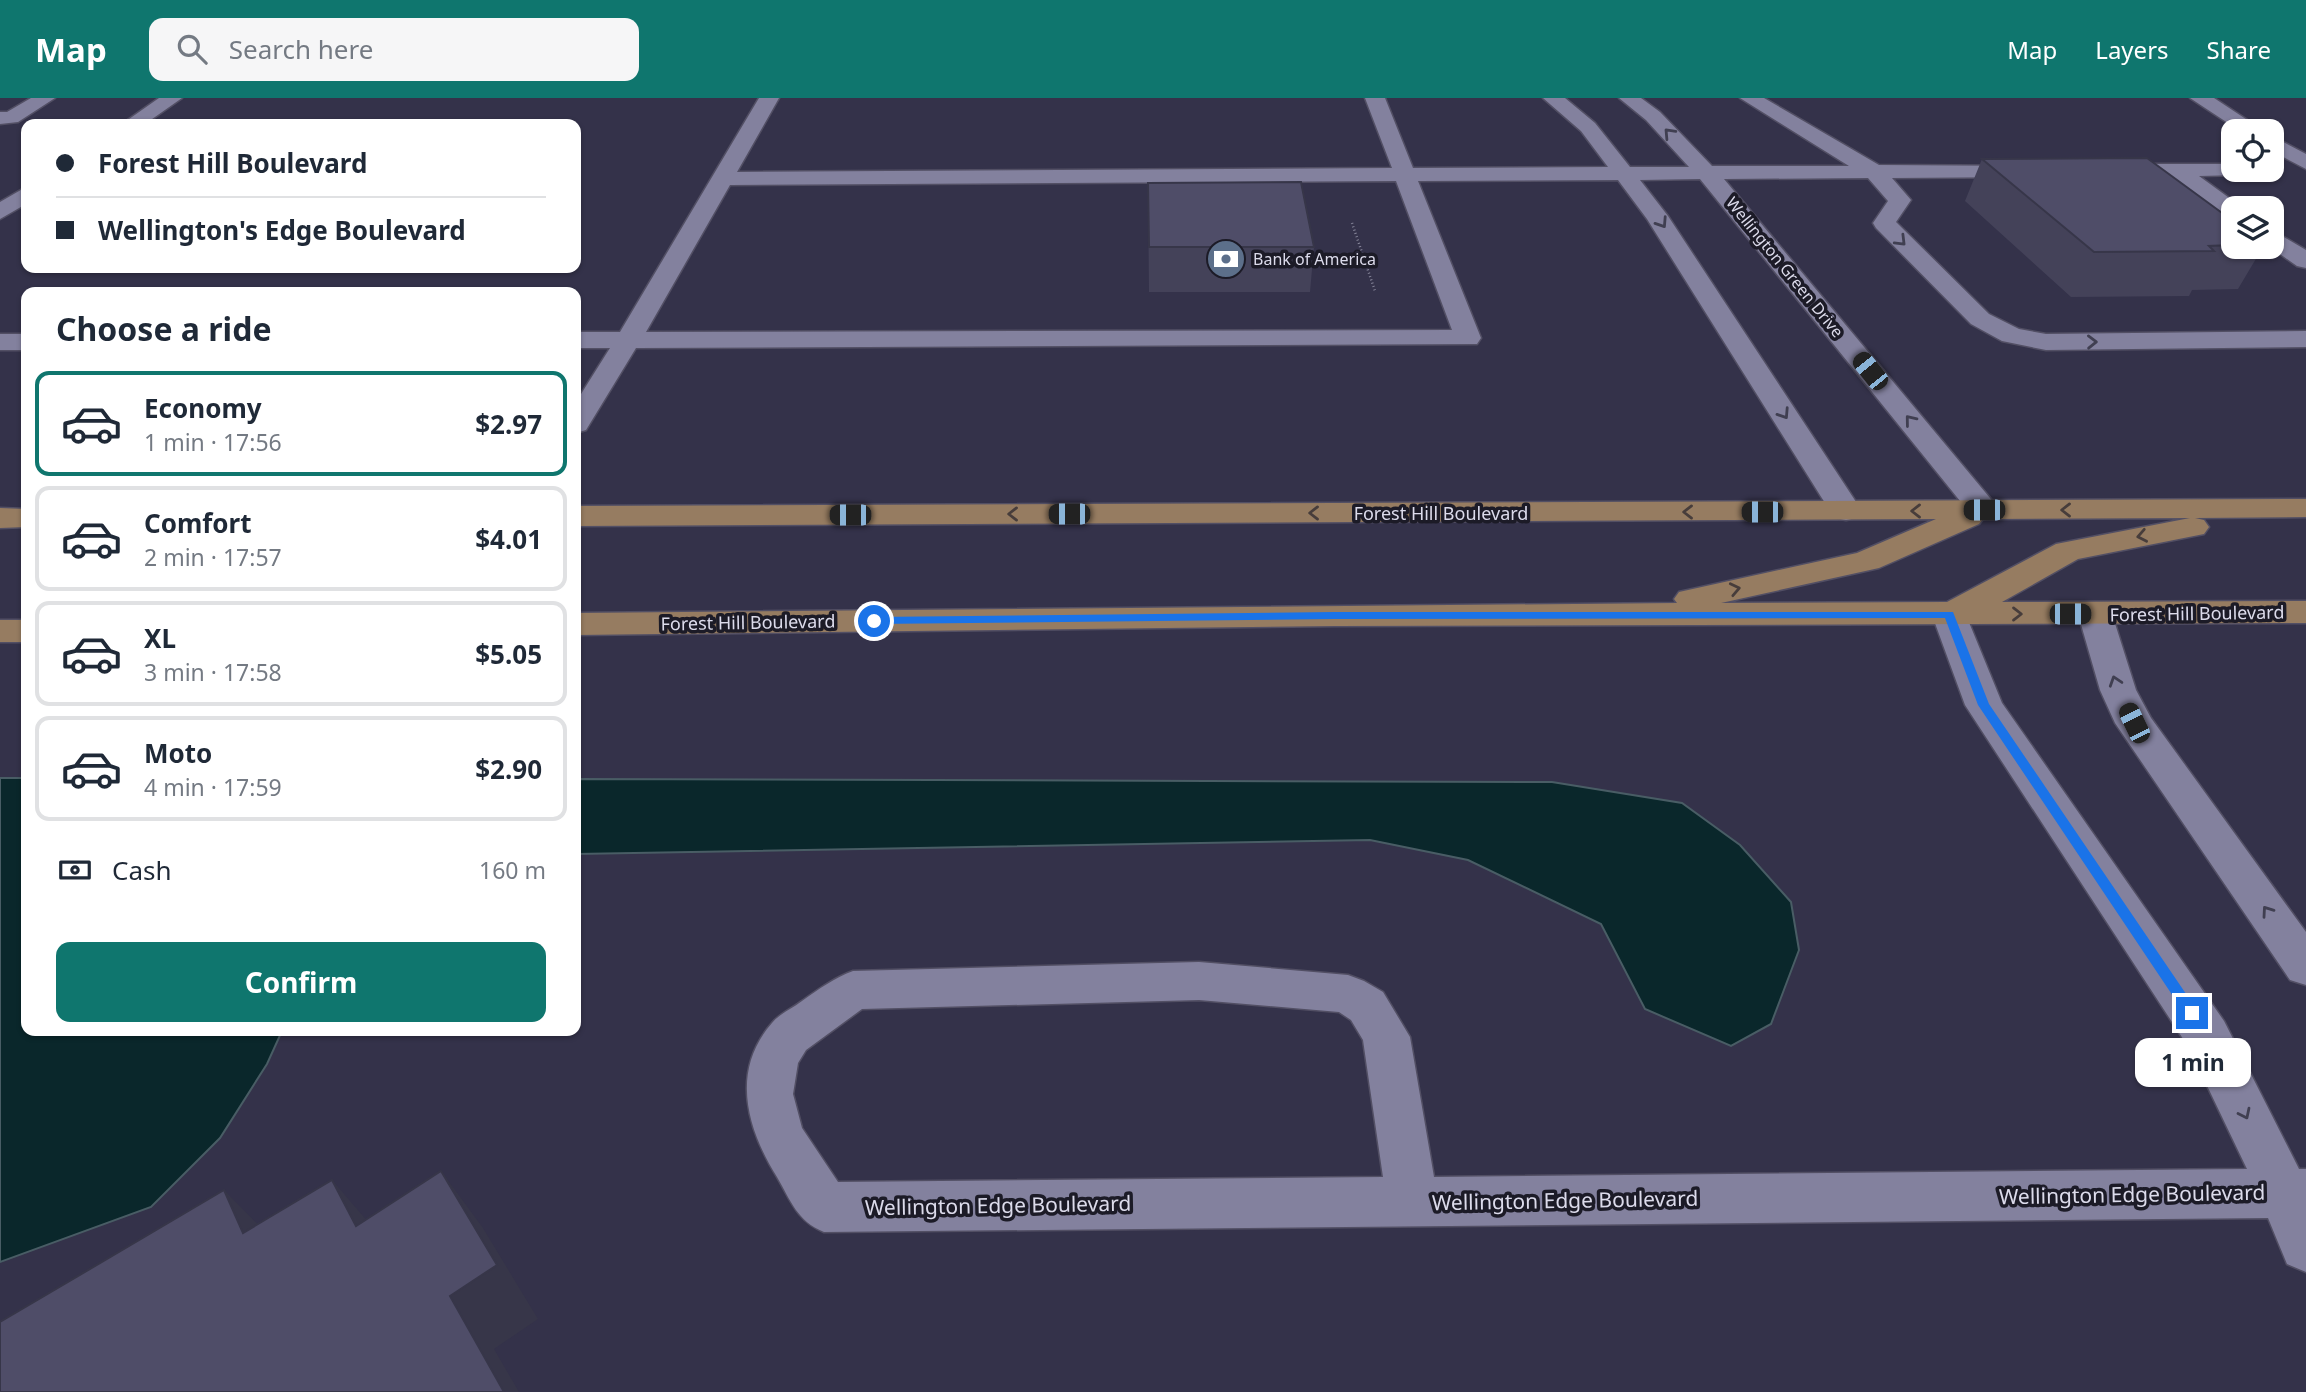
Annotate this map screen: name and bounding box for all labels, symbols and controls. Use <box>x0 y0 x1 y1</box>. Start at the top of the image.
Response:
search box <box>149 18 639 81</box>
text: Map <box>35 27 107 72</box>
icon: search <box>173 30 211 68</box>
text: Search here <box>229 31 373 67</box>
text: Map <box>2007 33 2057 66</box>
text: Layers <box>2095 33 2169 66</box>
text: Share <box>2207 33 2271 66</box>
map controls <box>2221 119 2284 259</box>
button: locate <box>2221 119 2284 182</box>
one-way arrow <box>1665 128 1677 141</box>
text: Forest Hill Boulevard <box>98 145 367 181</box>
street label: Wellington Green Drive <box>1721 192 1849 342</box>
button: layers <box>2221 196 2284 259</box>
text: Wellington's Edge Boulevard <box>98 212 466 248</box>
one-way arrow <box>1653 215 1666 228</box>
one-way arrow <box>1893 232 1906 245</box>
bank icon: Bank of America <box>1205 238 1247 280</box>
place label: Bank of America <box>1253 248 1376 270</box>
text: Choose a ride <box>56 307 272 350</box>
one-way arrow <box>2087 334 2097 350</box>
car <box>1849 348 1892 394</box>
text: Economy <box>144 390 262 426</box>
icon: car <box>60 392 123 455</box>
text: $2.97 <box>475 406 542 442</box>
one-way arrow <box>1776 407 1789 420</box>
one-way arrow <box>1906 415 1918 428</box>
text: 1 min · 17:56 <box>144 426 282 458</box>
car <box>1964 500 2006 521</box>
street label: Forest Hill Boulevard <box>1354 501 1528 525</box>
car <box>1742 502 1784 523</box>
one-way arrow <box>2061 502 2071 518</box>
one-way arrow <box>1910 503 1921 519</box>
car <box>1049 504 1091 525</box>
one-way arrow <box>1683 504 1693 520</box>
text: Comfort <box>144 505 252 541</box>
car <box>830 505 872 526</box>
one-way arrow <box>1308 505 1319 521</box>
one-way arrow <box>1007 506 1018 522</box>
icon: car <box>60 507 123 570</box>
text: $4.01 <box>475 521 542 557</box>
one-way arrow <box>2136 528 2148 543</box>
text: 2 min · 17:57 <box>144 541 282 573</box>
one-way arrow <box>1729 583 1741 598</box>
street label: Forest Hill Boulevard <box>2109 599 2285 627</box>
car <box>2050 604 2092 625</box>
route start <box>858 605 890 637</box>
one-way arrow <box>2012 606 2023 622</box>
street label: Forest Hill Boulevard <box>660 608 836 636</box>
text: XL <box>144 620 176 656</box>
icon: car <box>60 622 123 685</box>
text: $5.05 <box>475 636 542 672</box>
text: 3 min · 17:58 <box>144 656 282 688</box>
one-way arrow <box>2109 675 2124 687</box>
car <box>2116 700 2153 746</box>
text: Moto <box>144 735 212 771</box>
icon: car <box>60 737 123 800</box>
text: $2.90 <box>475 751 542 787</box>
text: 4 min · 17:59 <box>144 771 282 803</box>
icon: cash <box>56 851 94 889</box>
text: Cash <box>112 852 172 888</box>
text: 160 m <box>479 854 546 886</box>
one-way arrow <box>2263 906 2275 919</box>
button: Confirm <box>56 942 546 1022</box>
route end <box>2176 997 2208 1029</box>
callout: 1 min <box>2134 1038 2250 1086</box>
text: 1 min <box>2161 1046 2225 1078</box>
one-way arrow <box>2237 1107 2251 1119</box>
street label: Wellington Edge Boulevard <box>1999 1178 2265 1210</box>
street label: Wellington Edge Boulevard <box>1432 1184 1698 1216</box>
street label: Wellington Edge Boulevard <box>865 1189 1131 1221</box>

